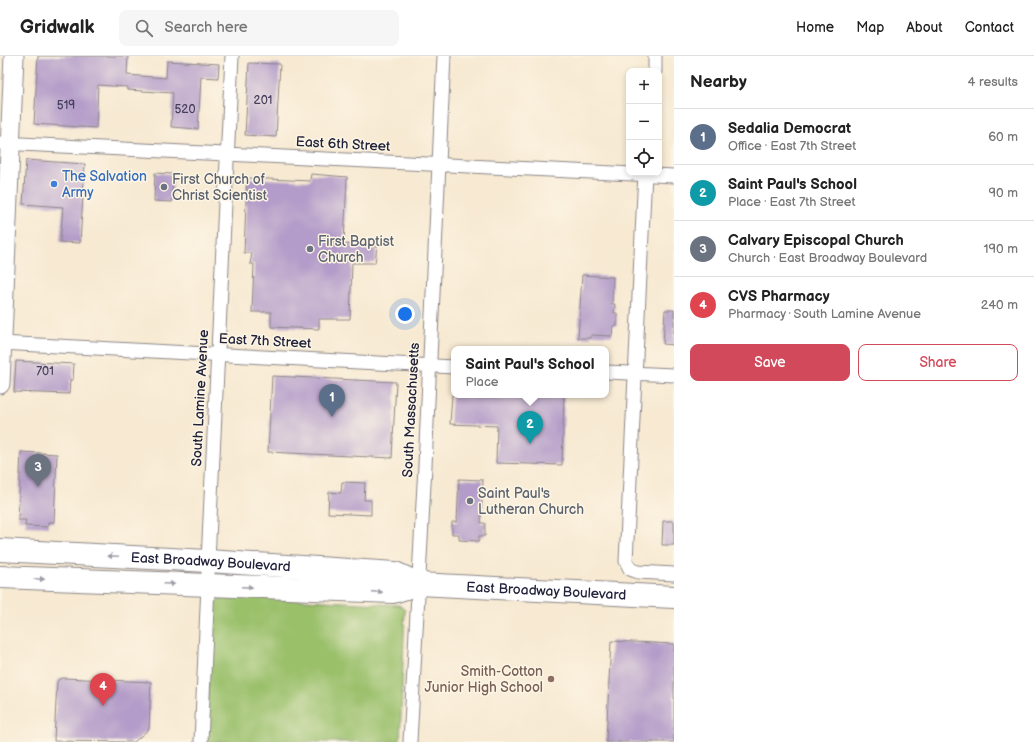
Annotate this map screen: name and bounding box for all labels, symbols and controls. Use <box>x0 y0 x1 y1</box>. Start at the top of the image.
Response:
search box <box>119 10 399 46</box>
text: Gridwalk <box>20 16 95 39</box>
icon: search <box>133 17 155 39</box>
text: Search here <box>165 18 248 37</box>
text: Home <box>796 19 834 36</box>
text: Map <box>856 19 884 36</box>
text: About <box>906 19 943 36</box>
text: Contact <box>965 19 1014 36</box>
map controls <box>626 68 662 176</box>
button: + <box>626 68 662 104</box>
text: Nearby <box>690 72 747 92</box>
text: 4 results <box>968 74 1018 90</box>
house number: 201 <box>254 93 272 108</box>
house number: 519 <box>57 98 75 113</box>
house number: 520 <box>174 102 196 117</box>
button: − <box>626 104 662 140</box>
text: Sedalia Democrat <box>728 119 851 138</box>
text: 1 <box>700 129 706 145</box>
text: 60 m <box>988 129 1018 145</box>
street label: East 6th Street <box>295 133 391 155</box>
text: Office · East 7th Street <box>728 138 856 154</box>
button: locate <box>626 140 662 176</box>
place label: The Salvation Army <box>62 168 147 201</box>
place label: First Church of Christ Scientist <box>172 171 268 204</box>
text: Saint Paul's School <box>728 175 857 194</box>
marker: The Salvation Army <box>49 179 59 189</box>
marker: First Church of Christ Scientist <box>159 182 169 192</box>
text: 2 <box>699 185 707 201</box>
text: 90 m <box>989 185 1018 201</box>
text: Place · East 7th Street <box>728 194 855 210</box>
text: Calvary Episcopal Church <box>728 231 904 250</box>
place label: First Baptist Church <box>318 233 395 266</box>
text: 3 <box>699 241 707 257</box>
text: 190 m <box>984 241 1018 257</box>
marker: First Baptist Church <box>305 244 315 254</box>
text: Church · East Broadway Boulevard <box>728 250 927 266</box>
text: CVS Pharmacy <box>728 287 830 306</box>
text: 4 <box>699 297 707 313</box>
text: 240 m <box>981 297 1018 313</box>
your location <box>395 304 415 324</box>
text: Pharmacy · South Lamine Avenue <box>728 306 921 322</box>
street label: South Lamine Avenue <box>188 329 212 467</box>
street label: East 7th Street <box>218 330 312 352</box>
street label: South Massachusetts <box>399 342 423 478</box>
button: Save <box>690 344 850 381</box>
button: Share <box>858 344 1018 381</box>
popup <box>451 346 609 398</box>
text: Saint Paul's School <box>466 355 594 374</box>
house number: 701 <box>36 364 54 379</box>
text: Place <box>466 374 499 390</box>
pin: 1 <box>319 384 345 417</box>
pin: 2 <box>517 411 543 444</box>
pin: 3 <box>25 454 51 487</box>
place label: Saint Paul's Lutheran Church <box>478 485 584 518</box>
marker: Saint Paul's Lutheran Church <box>465 496 475 506</box>
street label: East Broadway Boulevard <box>130 548 291 575</box>
one-way arrow <box>106 553 119 559</box>
one-way arrow <box>33 575 45 582</box>
street label: East Broadway Boulevard <box>466 578 627 603</box>
one-way arrow <box>163 581 176 587</box>
one-way arrow <box>241 584 254 590</box>
one-way arrow <box>371 588 383 595</box>
place label: Smith-Cotton Junior High School <box>424 663 543 696</box>
pin: 4 <box>90 673 116 706</box>
marker: Smith-Cotton Junior High School <box>546 674 556 684</box>

